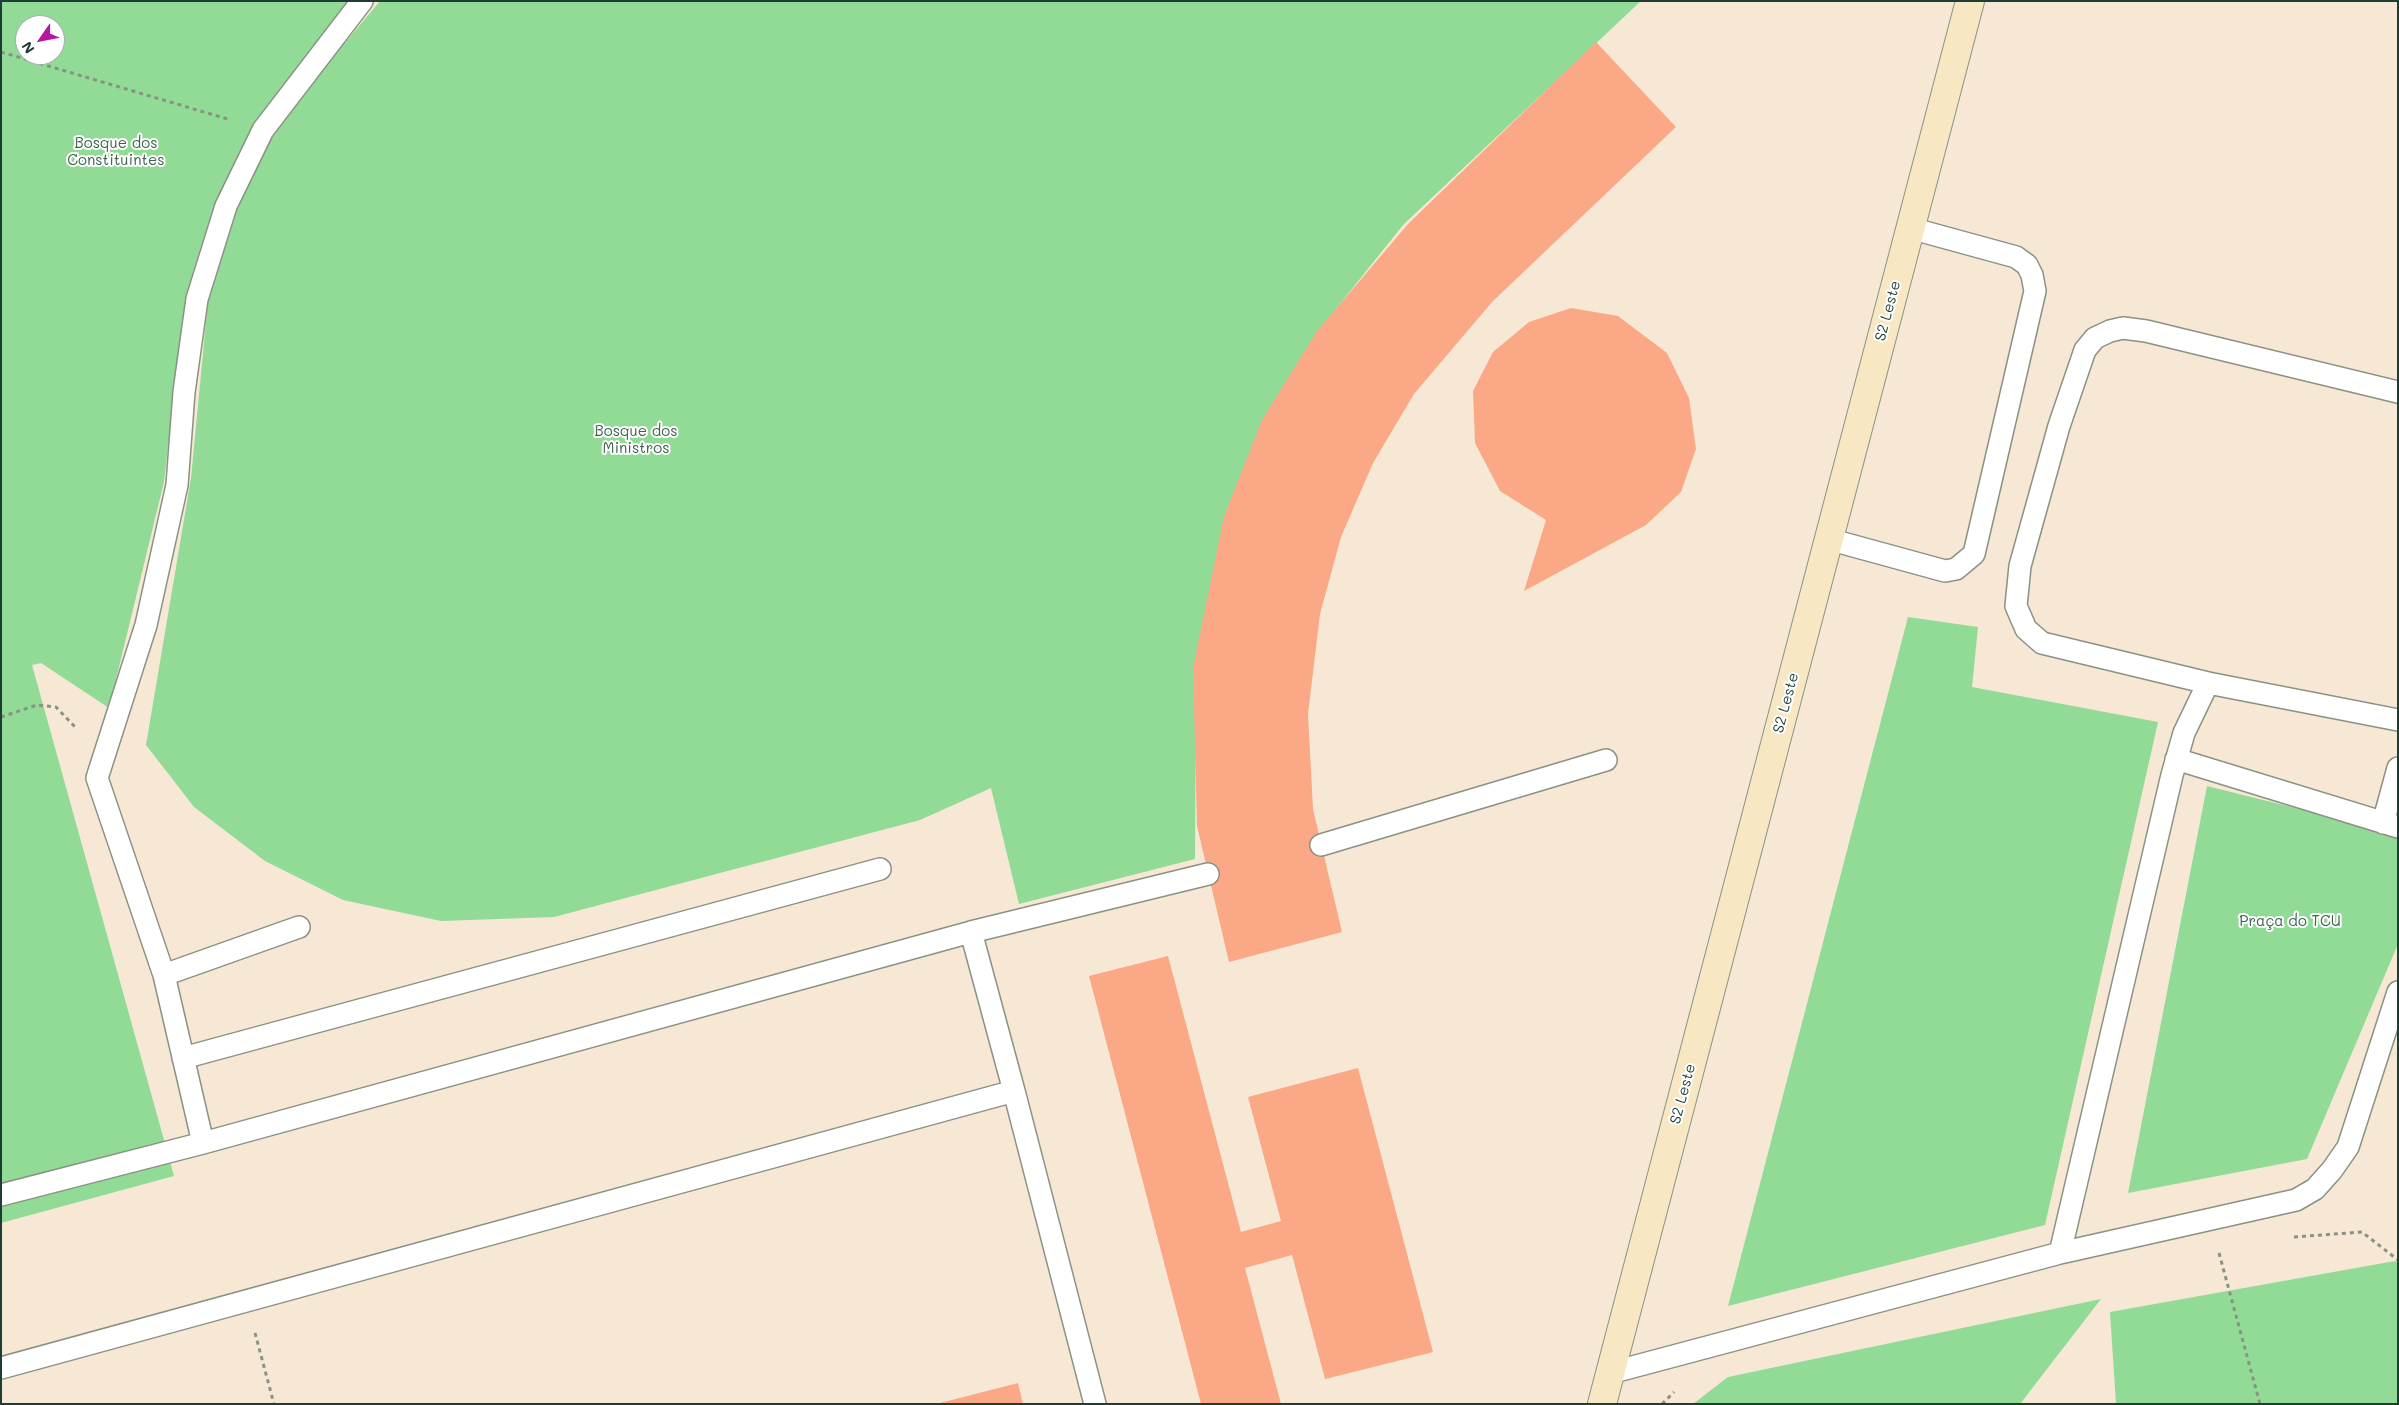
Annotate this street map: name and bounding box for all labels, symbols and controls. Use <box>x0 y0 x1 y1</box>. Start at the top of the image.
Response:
north arrow <box>15 15 65 65</box>
text: N <box>17 38 39 58</box>
park label: Bosque dos Constituintes <box>67 134 165 169</box>
street label: S2 Leste <box>1871 279 1905 343</box>
park label: Bosque dos Ministros <box>594 422 678 457</box>
street label: S2 Leste <box>1769 671 1803 735</box>
park label: Praça do TCU <box>2239 912 2341 930</box>
street label: S2 Leste <box>1666 1062 1700 1126</box>

